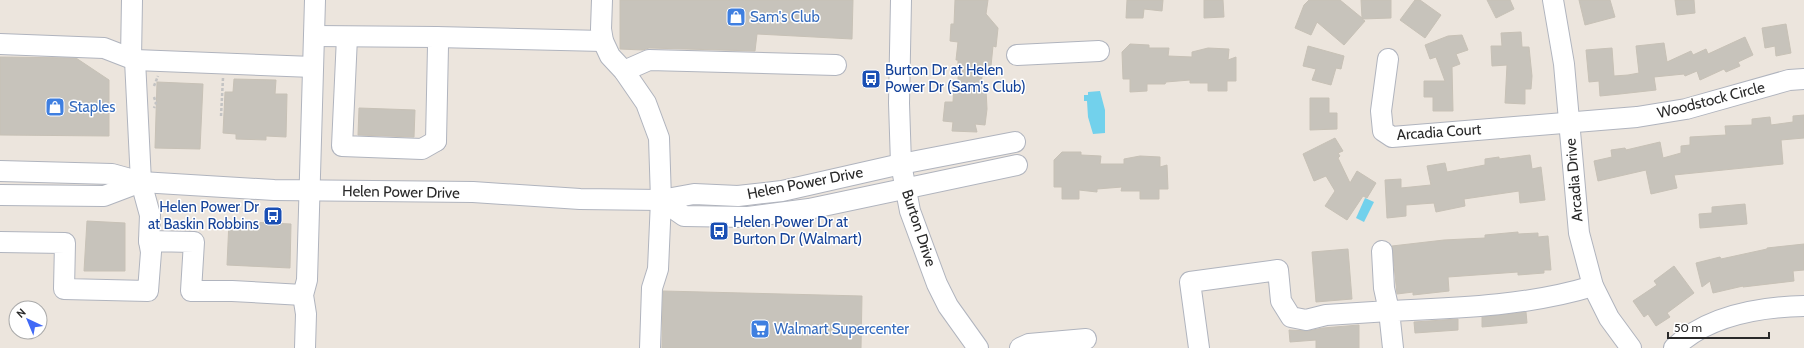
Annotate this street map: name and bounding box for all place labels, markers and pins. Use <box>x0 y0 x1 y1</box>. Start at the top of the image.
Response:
shop icon: Sam's Club <box>725 6 747 28</box>
place label: Sam's Club <box>750 8 820 26</box>
place label: Burton Dr at Helen Power Dr (Sam's Club) <box>885 61 1026 96</box>
bus stop icon: Burton Dr at Helen Power Dr (Sam's Club) <box>860 68 882 90</box>
shop icon: Staples <box>44 96 66 118</box>
place label: Staples <box>69 98 116 116</box>
place label: Helen Power Dr at Baskin Robbins <box>148 198 259 233</box>
bus stop icon: Helen Power Dr at Baskin Robbins <box>262 205 284 227</box>
place label: Helen Power Dr at Burton Dr (Walmart) <box>733 213 862 248</box>
bus stop icon: Helen Power Dr at Burton Dr (Walmart) <box>708 220 730 242</box>
supermarket icon: Walmart Supercenter <box>749 318 771 340</box>
place label: Walmart Supercenter <box>774 320 909 338</box>

